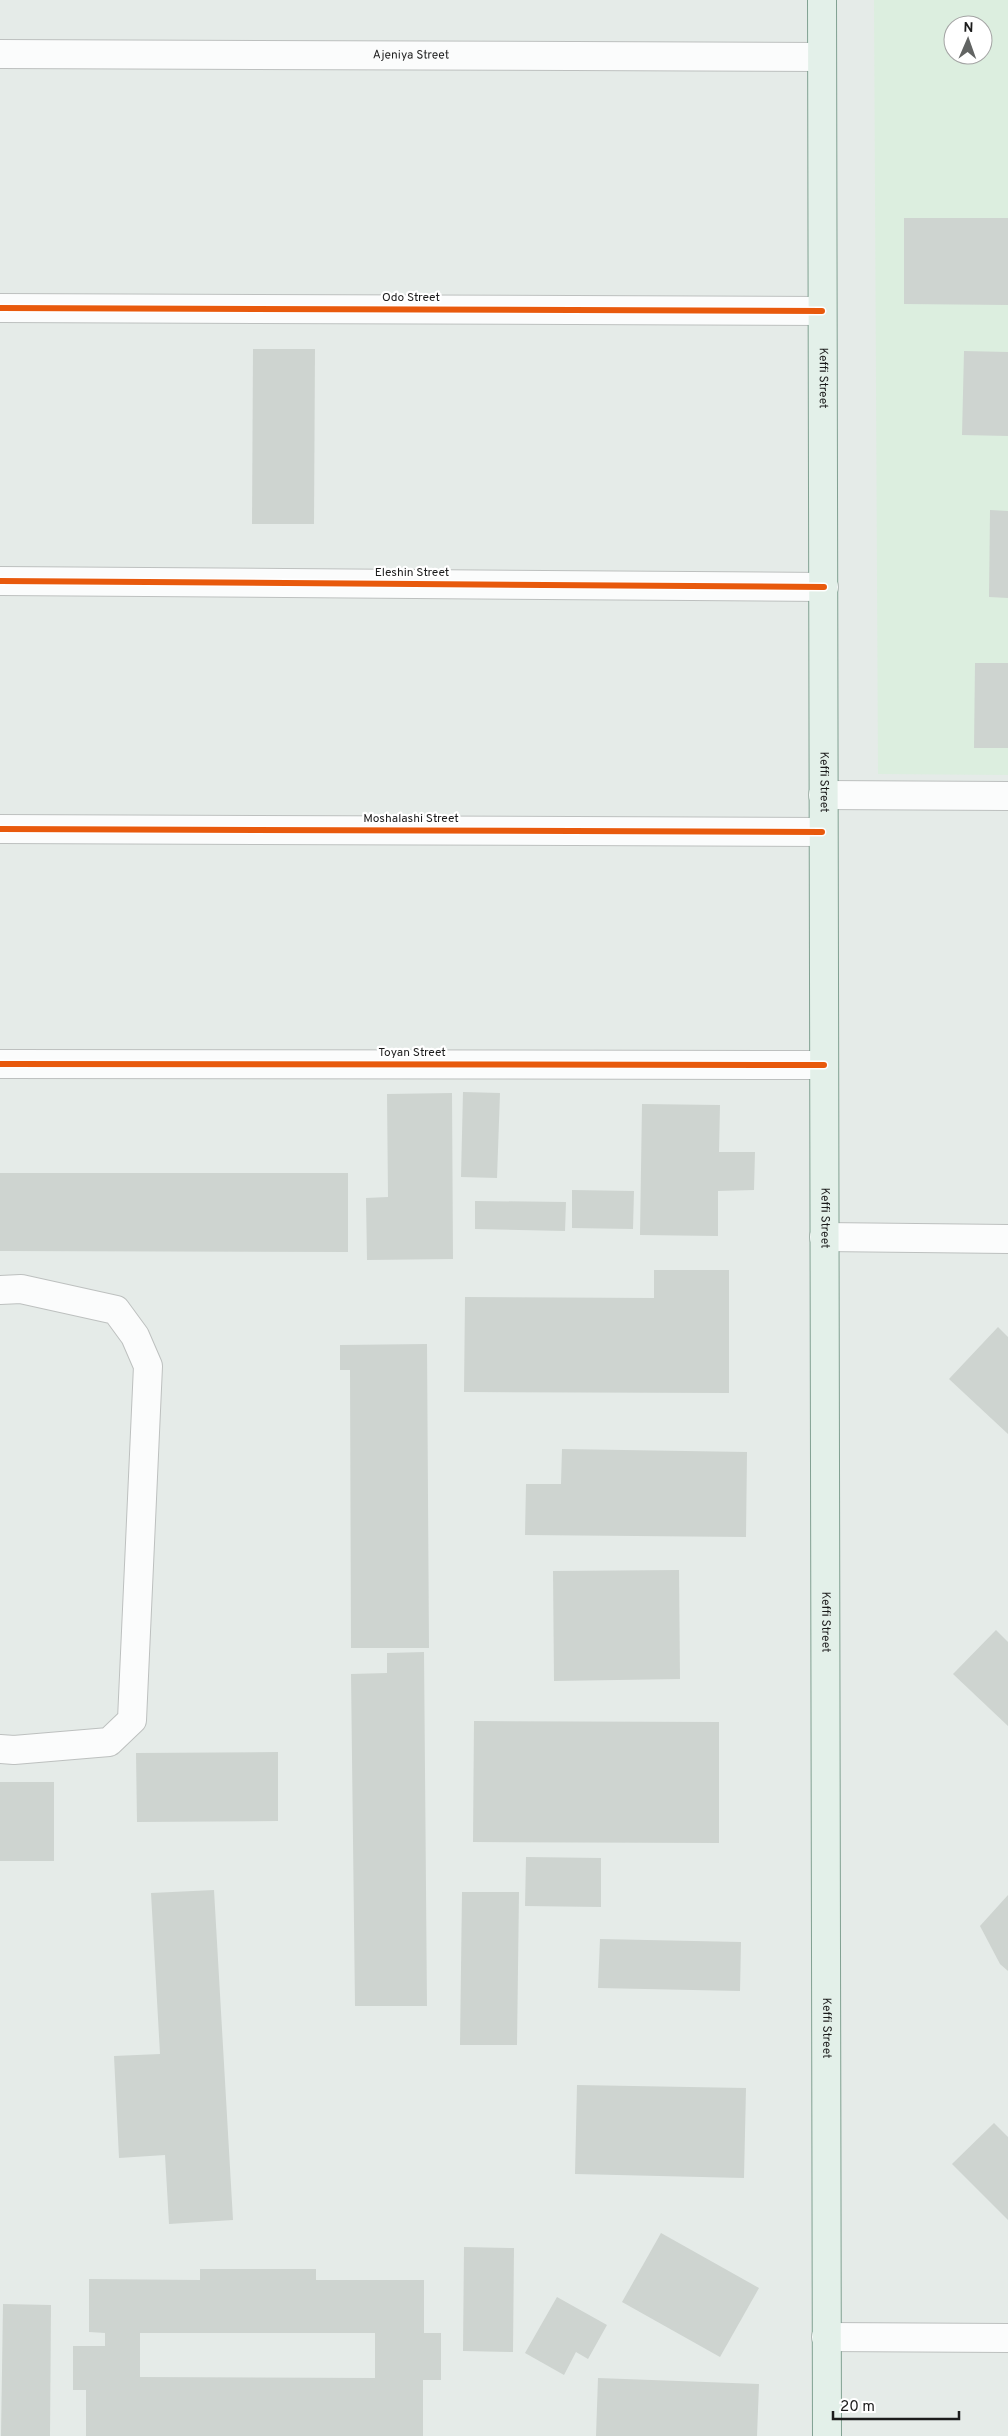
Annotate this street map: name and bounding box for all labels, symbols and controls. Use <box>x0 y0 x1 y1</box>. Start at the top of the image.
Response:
north arrow <box>943 15 993 65</box>
text: N <box>963 20 974 37</box>
street label: Ajeniya Street <box>373 47 449 64</box>
street label: Odo Street <box>382 290 440 306</box>
street label: Keffi Street <box>815 347 831 409</box>
street label: Eleshin Street <box>375 565 449 581</box>
street label: Keffi Street <box>816 751 832 813</box>
street label: Moshalashi Street <box>363 811 459 827</box>
street label: Toyan Street <box>378 1045 446 1061</box>
street label: Keffi Street <box>816 1187 833 1249</box>
street label: Keffi Street <box>817 1591 833 1653</box>
street label: Keffi Street <box>818 1997 834 2059</box>
scale bar <box>833 2388 959 2420</box>
text: 20 m <box>840 2398 875 2417</box>

